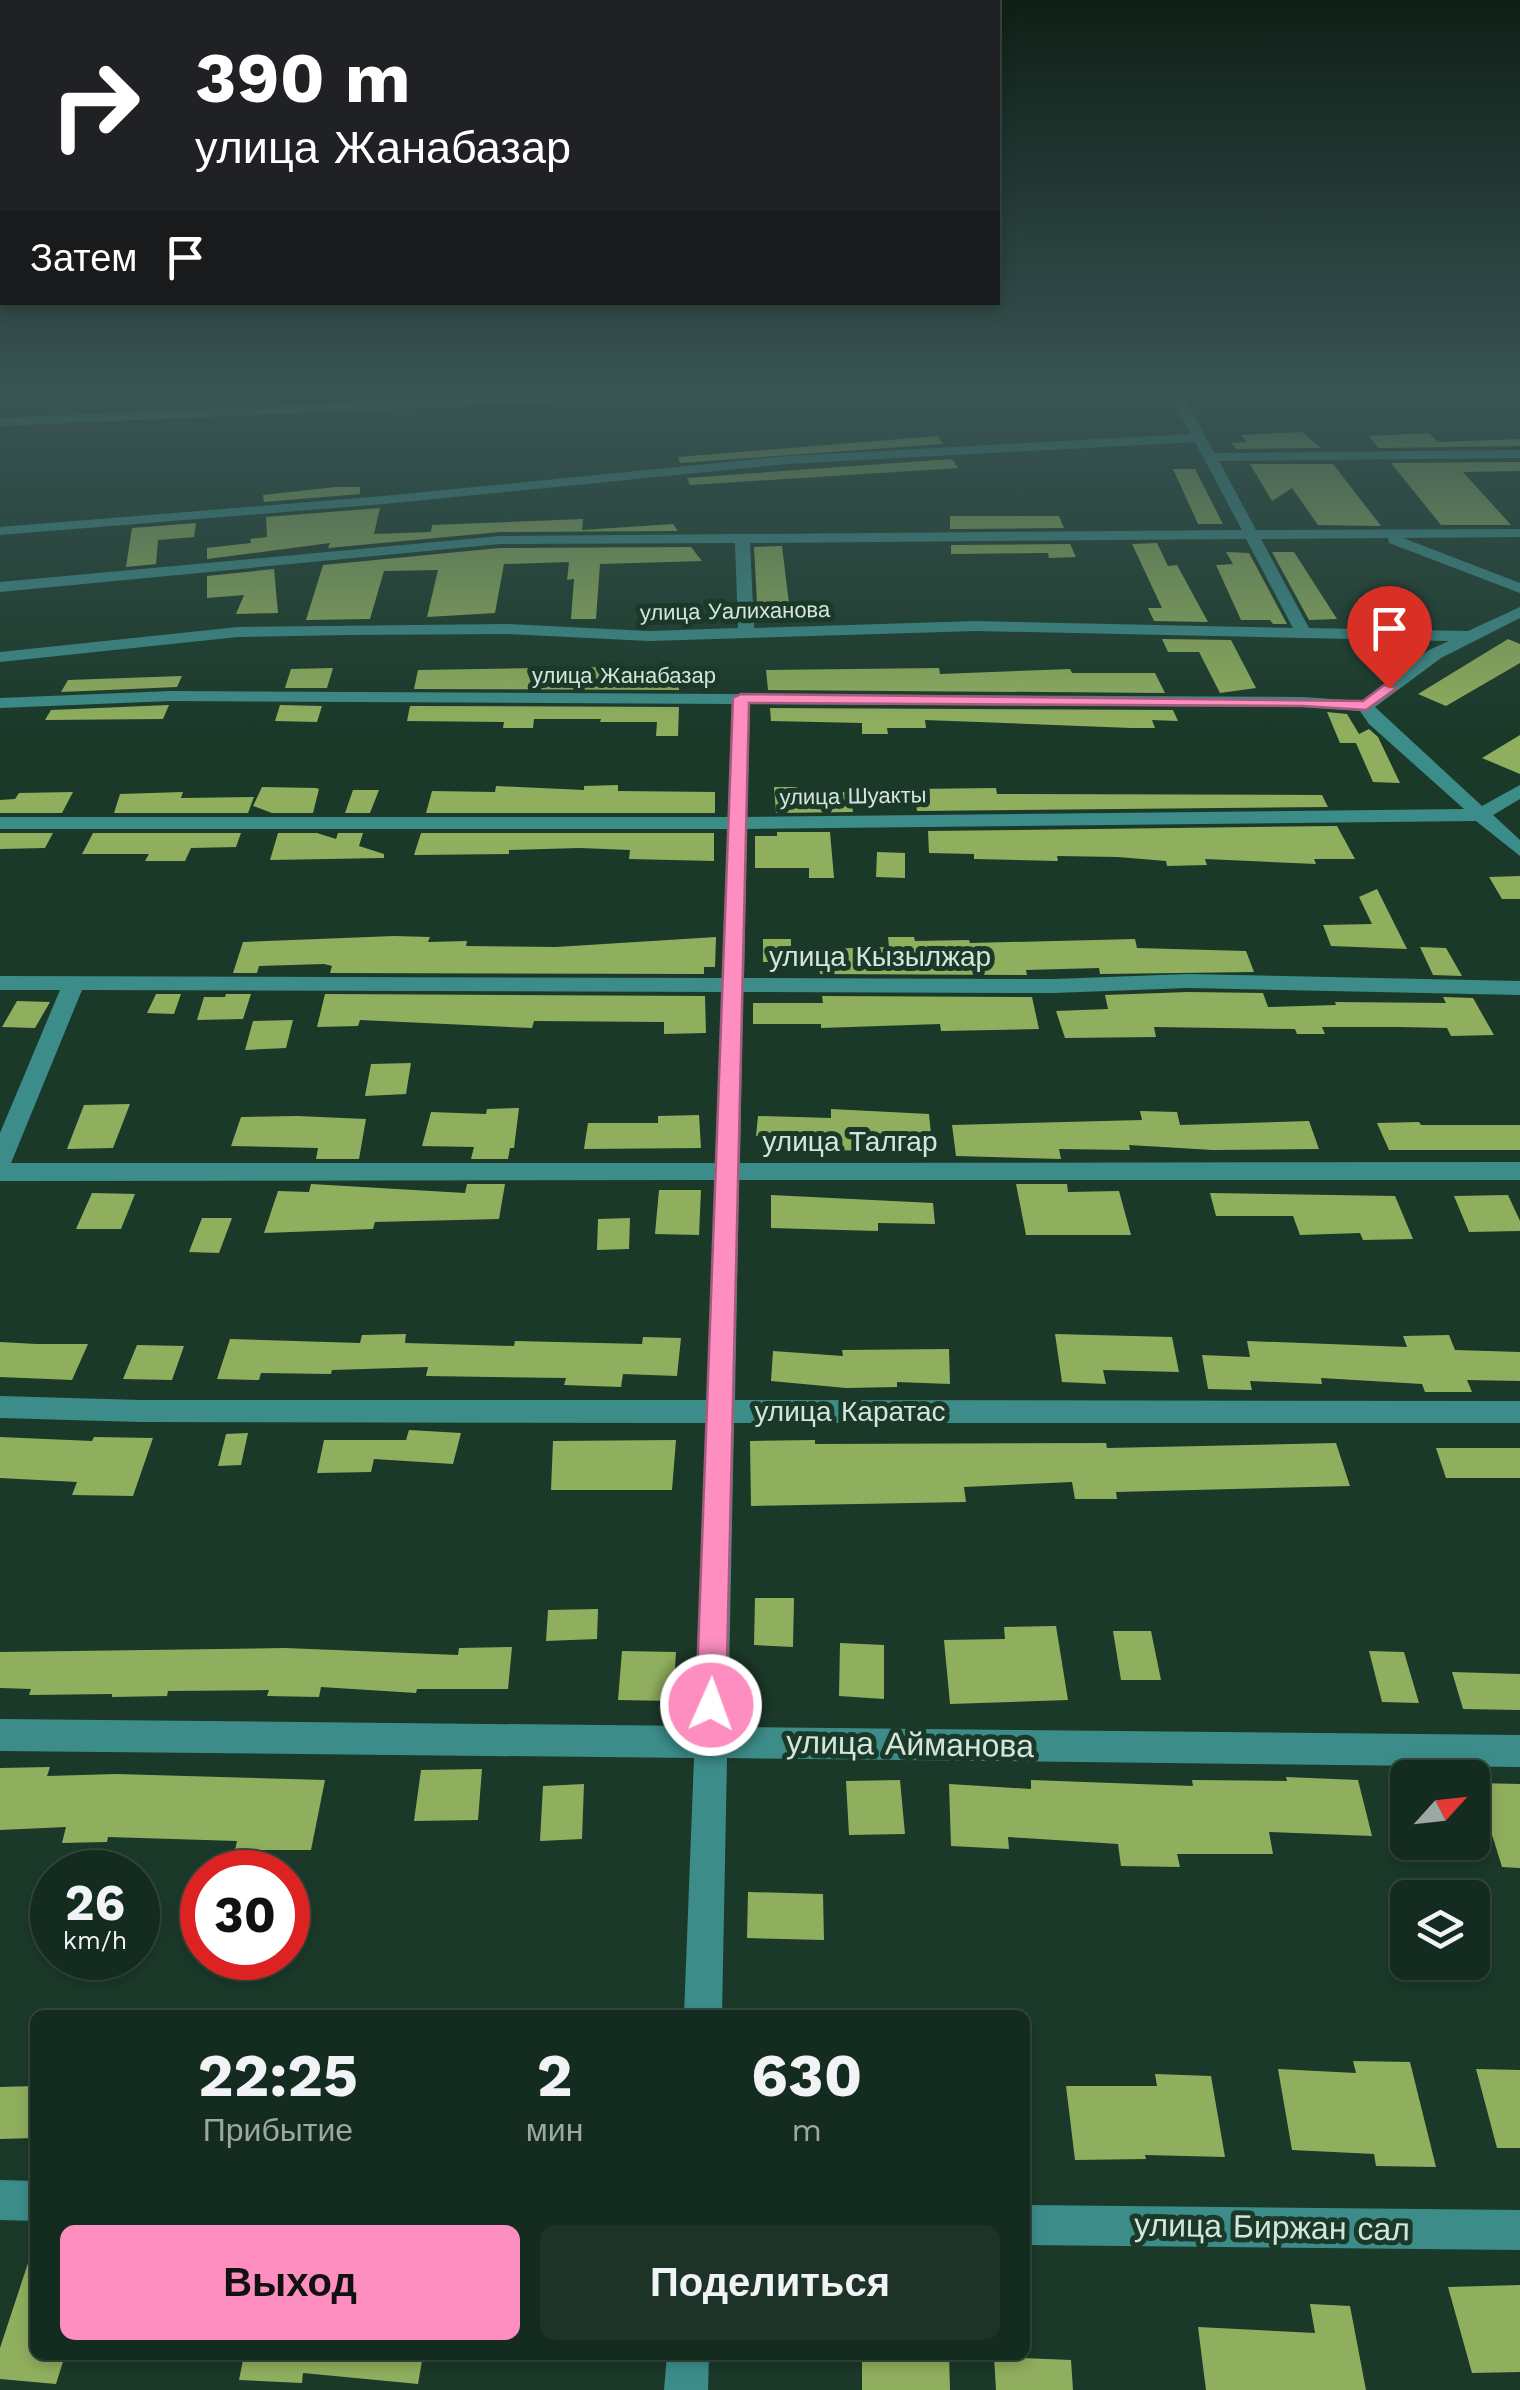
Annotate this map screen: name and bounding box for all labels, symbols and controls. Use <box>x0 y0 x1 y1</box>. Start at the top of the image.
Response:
text: 390 m <box>195 37 411 119</box>
icon: right <box>30 40 160 170</box>
text: улица Жанабазар <box>195 121 571 174</box>
icon: arrive <box>158 230 213 285</box>
text: Затем <box>30 236 138 280</box>
pin <box>1347 586 1432 689</box>
street label: улица Уалиханова <box>640 597 831 625</box>
icon: arrive <box>1362 601 1417 656</box>
street label: улица Жанабазар <box>532 663 716 688</box>
street label: улица Шуакты <box>779 782 927 810</box>
street label: улица Кызылжар <box>769 940 991 973</box>
street label: улица Талгар <box>762 1125 938 1158</box>
street label: улица Каратас <box>754 1395 946 1428</box>
position arrow <box>659 1653 763 1757</box>
street label: улица Айманова <box>786 1723 1034 1765</box>
north arrow <box>1390 1760 1490 1860</box>
map controls <box>1390 1760 1490 1980</box>
speed limit sign: 30 <box>180 1850 310 1980</box>
text: 26 <box>65 1873 125 1932</box>
button: layers <box>1390 1880 1490 1980</box>
text: km/h <box>63 1926 127 1955</box>
text: 22:25 <box>198 2040 358 2111</box>
text: 2 <box>537 2040 572 2111</box>
text: 630 <box>751 2040 862 2111</box>
text: Прибытие <box>203 2111 353 2149</box>
text: мин <box>526 2111 583 2149</box>
text: m <box>791 2111 822 2149</box>
street label: улица Биржан сал <box>1134 2206 1410 2248</box>
button: Выход <box>60 2225 520 2340</box>
button: Поделиться <box>540 2225 1000 2340</box>

